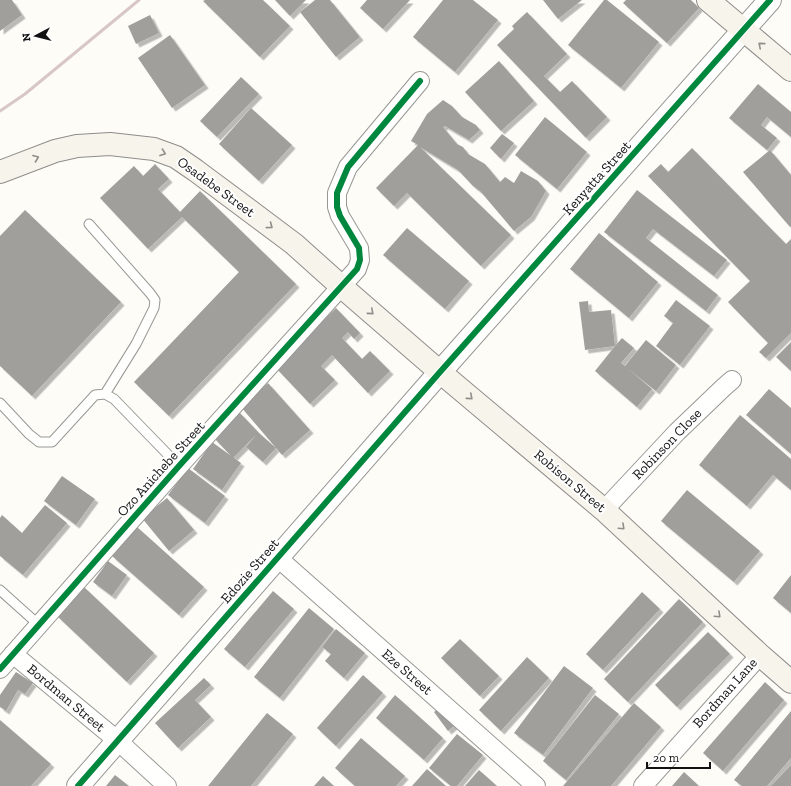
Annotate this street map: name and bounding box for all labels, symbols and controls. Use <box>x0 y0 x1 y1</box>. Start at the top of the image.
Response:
north arrow <box>16 16 56 56</box>
text: N <box>20 32 34 42</box>
one-way arrow <box>759 43 766 50</box>
street label: Kenyatta Street <box>559 137 635 219</box>
one-way arrow <box>160 148 167 156</box>
street label: Osadebe Street <box>174 153 259 221</box>
one-way arrow <box>33 155 40 163</box>
one-way arrow <box>266 221 273 228</box>
one-way arrow <box>366 308 374 315</box>
one-way arrow <box>466 393 473 400</box>
street label: Robinson Close <box>629 405 705 483</box>
street label: Ozo Anichebe Street <box>114 417 209 520</box>
street label: Robison Street <box>531 446 610 516</box>
one-way arrow <box>618 522 625 529</box>
street label: Edozie Street <box>217 535 283 607</box>
one-way arrow <box>713 611 721 618</box>
street label: Eze Street <box>378 645 436 699</box>
street label: Bordman Lane <box>689 654 761 731</box>
street label: Bordman Street <box>24 661 109 736</box>
scale bar <box>647 744 710 770</box>
text: 20 m <box>653 751 680 765</box>

